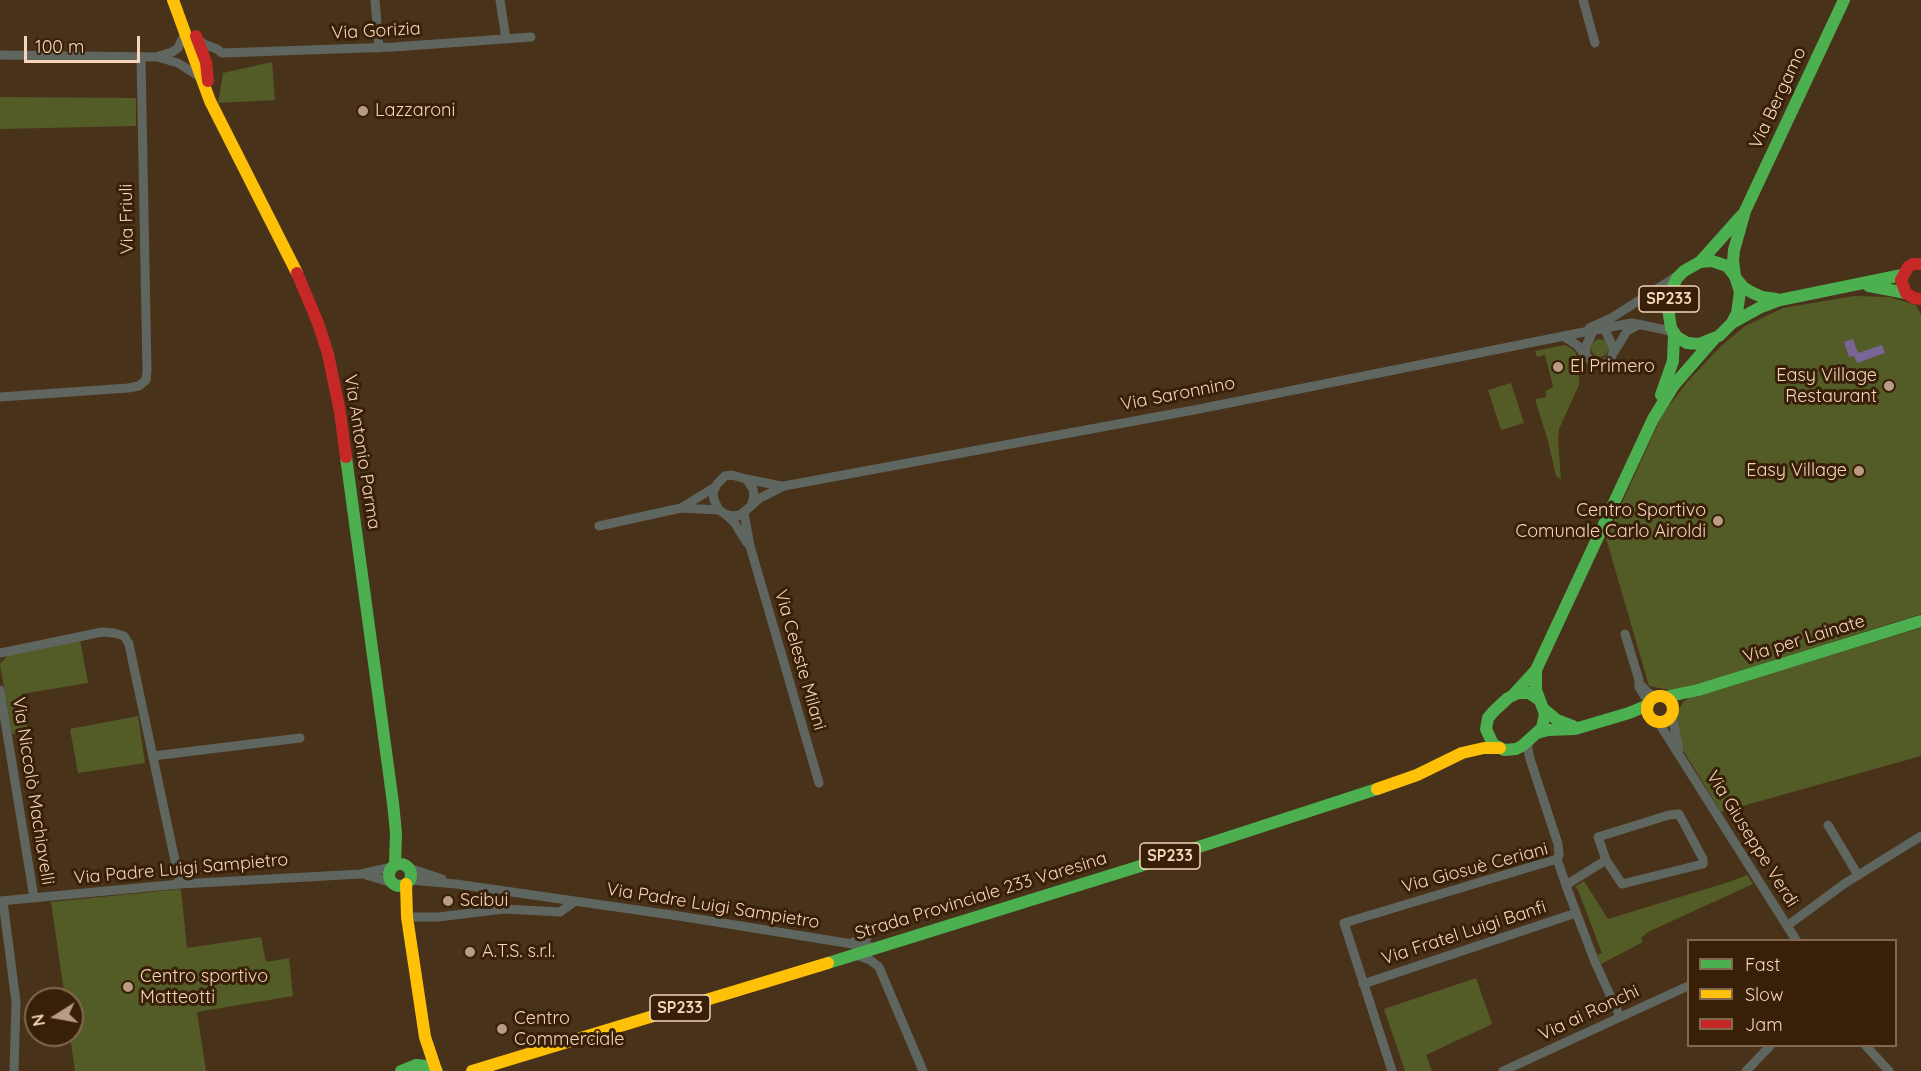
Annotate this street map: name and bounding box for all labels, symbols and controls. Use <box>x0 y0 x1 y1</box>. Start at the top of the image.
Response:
street label: Via Gorizia <box>331 18 421 44</box>
scale bar <box>27 24 142 62</box>
text: 100 m <box>35 35 84 58</box>
street label: Via Bergamo <box>1745 44 1811 152</box>
place label: Lazzaroni <box>375 100 455 122</box>
marker: Lazzaroni <box>356 104 370 118</box>
street label: Via Friuli <box>116 183 138 255</box>
road number: SP233 <box>1639 286 1699 312</box>
place label: El Primero <box>1570 356 1655 378</box>
marker: El Primero <box>1551 360 1565 374</box>
place label: Easy Village Restaurant <box>1776 365 1877 407</box>
street label: Via Saronnino <box>1119 372 1237 416</box>
street label: Via Antonio Parma <box>339 373 385 531</box>
marker: Easy Village Restaurant <box>1882 379 1896 393</box>
place label: Easy Village <box>1746 460 1847 482</box>
marker: Easy Village <box>1852 464 1866 478</box>
place label: Centro Sportivo Comunale Carlo Airoldi <box>1515 500 1706 542</box>
marker: Centro Sportivo Comunale Carlo Airoldi <box>1711 514 1725 528</box>
street label: Via Celeste Milani <box>770 587 830 733</box>
street label: Via per Lainate <box>1740 610 1868 668</box>
street label: Via Niccolò Machiavelli <box>7 696 59 886</box>
street label: Via Giuseppe Verdi <box>1701 767 1803 911</box>
street label: Via Giosuè Ceriani <box>1400 838 1550 898</box>
road number: SP233 <box>1140 843 1200 869</box>
street label: Strada Provinciale 233 Varesina <box>852 847 1110 945</box>
street label: Via Padre Luigi Sampietro <box>73 849 289 889</box>
street label: Via Padre Luigi Sampietro <box>605 878 821 934</box>
place label: Scibui <box>460 890 508 912</box>
marker: Scibui <box>441 894 455 908</box>
street label: Via Fratel Luigi Banfi <box>1379 896 1549 970</box>
legend <box>1687 939 1897 1047</box>
place label: A.T.S. s.r.l. <box>482 941 555 963</box>
marker: A.T.S. s.r.l. <box>463 945 477 959</box>
text: Fast <box>1745 953 1780 976</box>
place label: Centro sportivo Matteotti <box>140 966 268 1008</box>
marker: Centro sportivo Matteotti <box>121 980 135 994</box>
street label: Via ai Ronchi <box>1536 980 1642 1046</box>
text: Slow <box>1745 983 1783 1006</box>
north arrow <box>24 987 84 1047</box>
road number: SP233 <box>650 995 710 1021</box>
place label: Centro Commerciale <box>514 1008 624 1050</box>
text: N <box>27 1012 49 1028</box>
text: Jam <box>1745 1013 1783 1036</box>
marker: Centro Commerciale <box>495 1022 509 1036</box>

